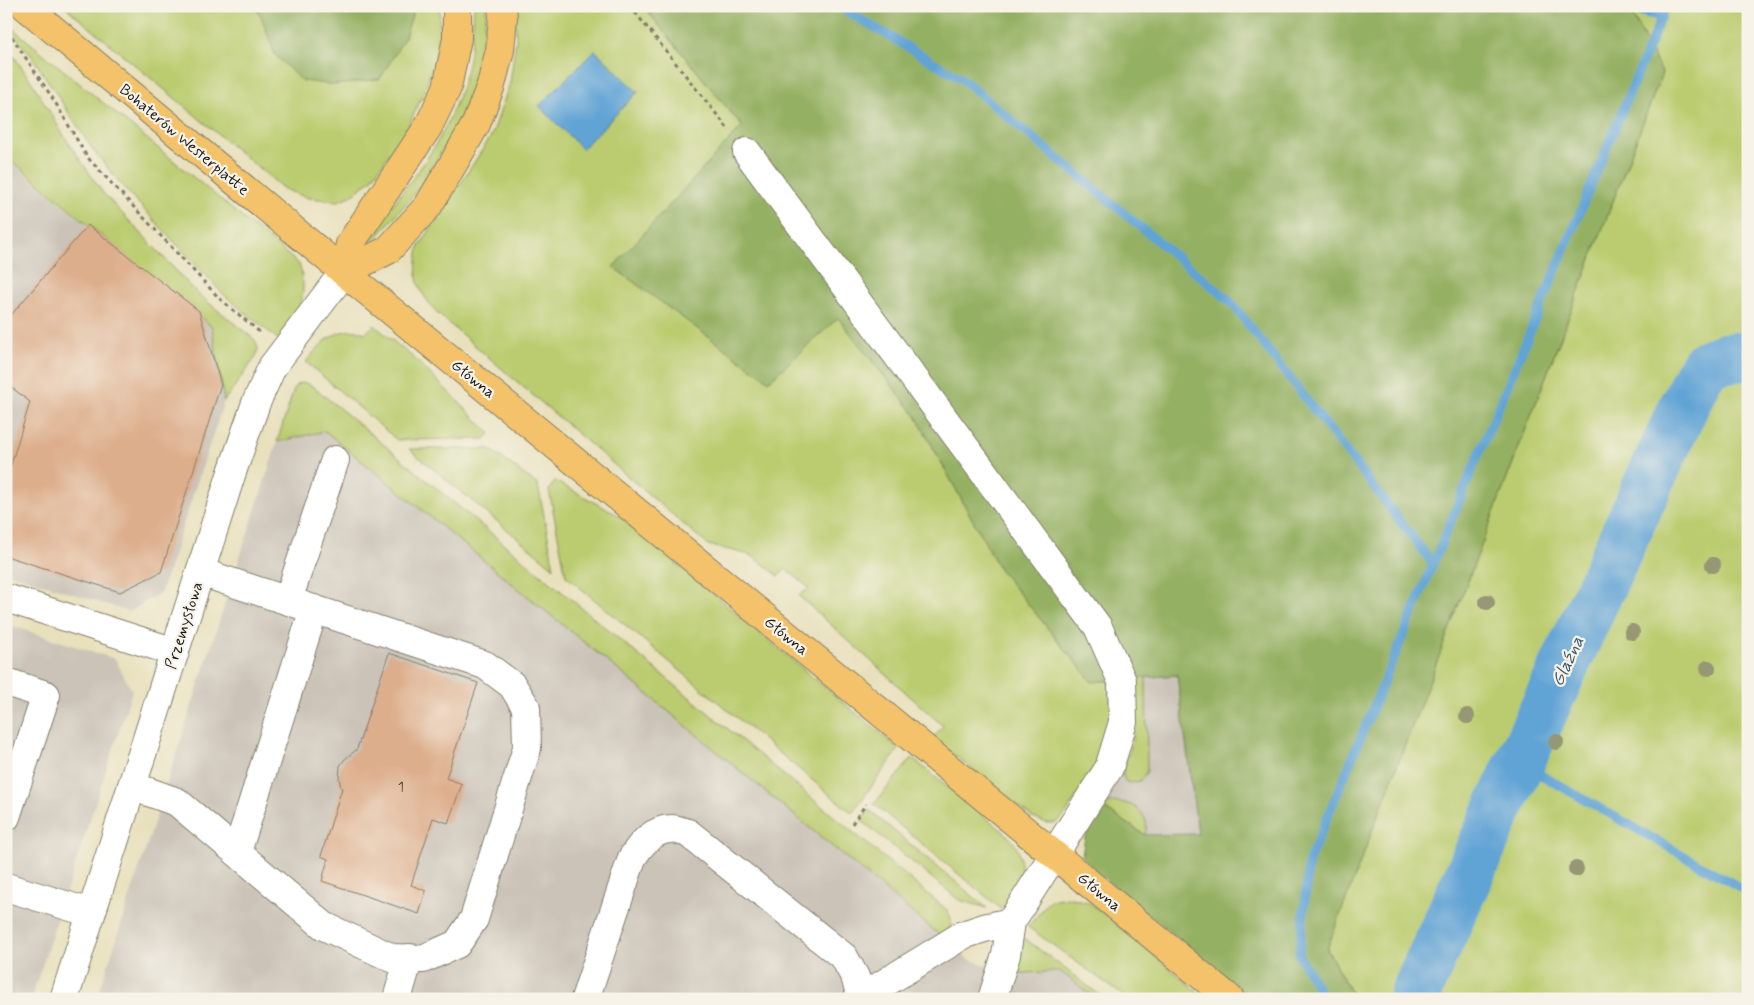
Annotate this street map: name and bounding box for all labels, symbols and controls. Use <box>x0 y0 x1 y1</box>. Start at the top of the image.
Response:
street label: Bohaterów Westerplatte <box>115 80 254 201</box>
street label: Główna <box>447 355 500 403</box>
street label: Przemysłowa <box>160 579 208 672</box>
street label: Główna <box>760 612 813 660</box>
water label: Glaźna <box>1546 632 1590 690</box>
house number: 1 <box>398 778 404 796</box>
street label: Główna <box>1073 868 1125 917</box>

